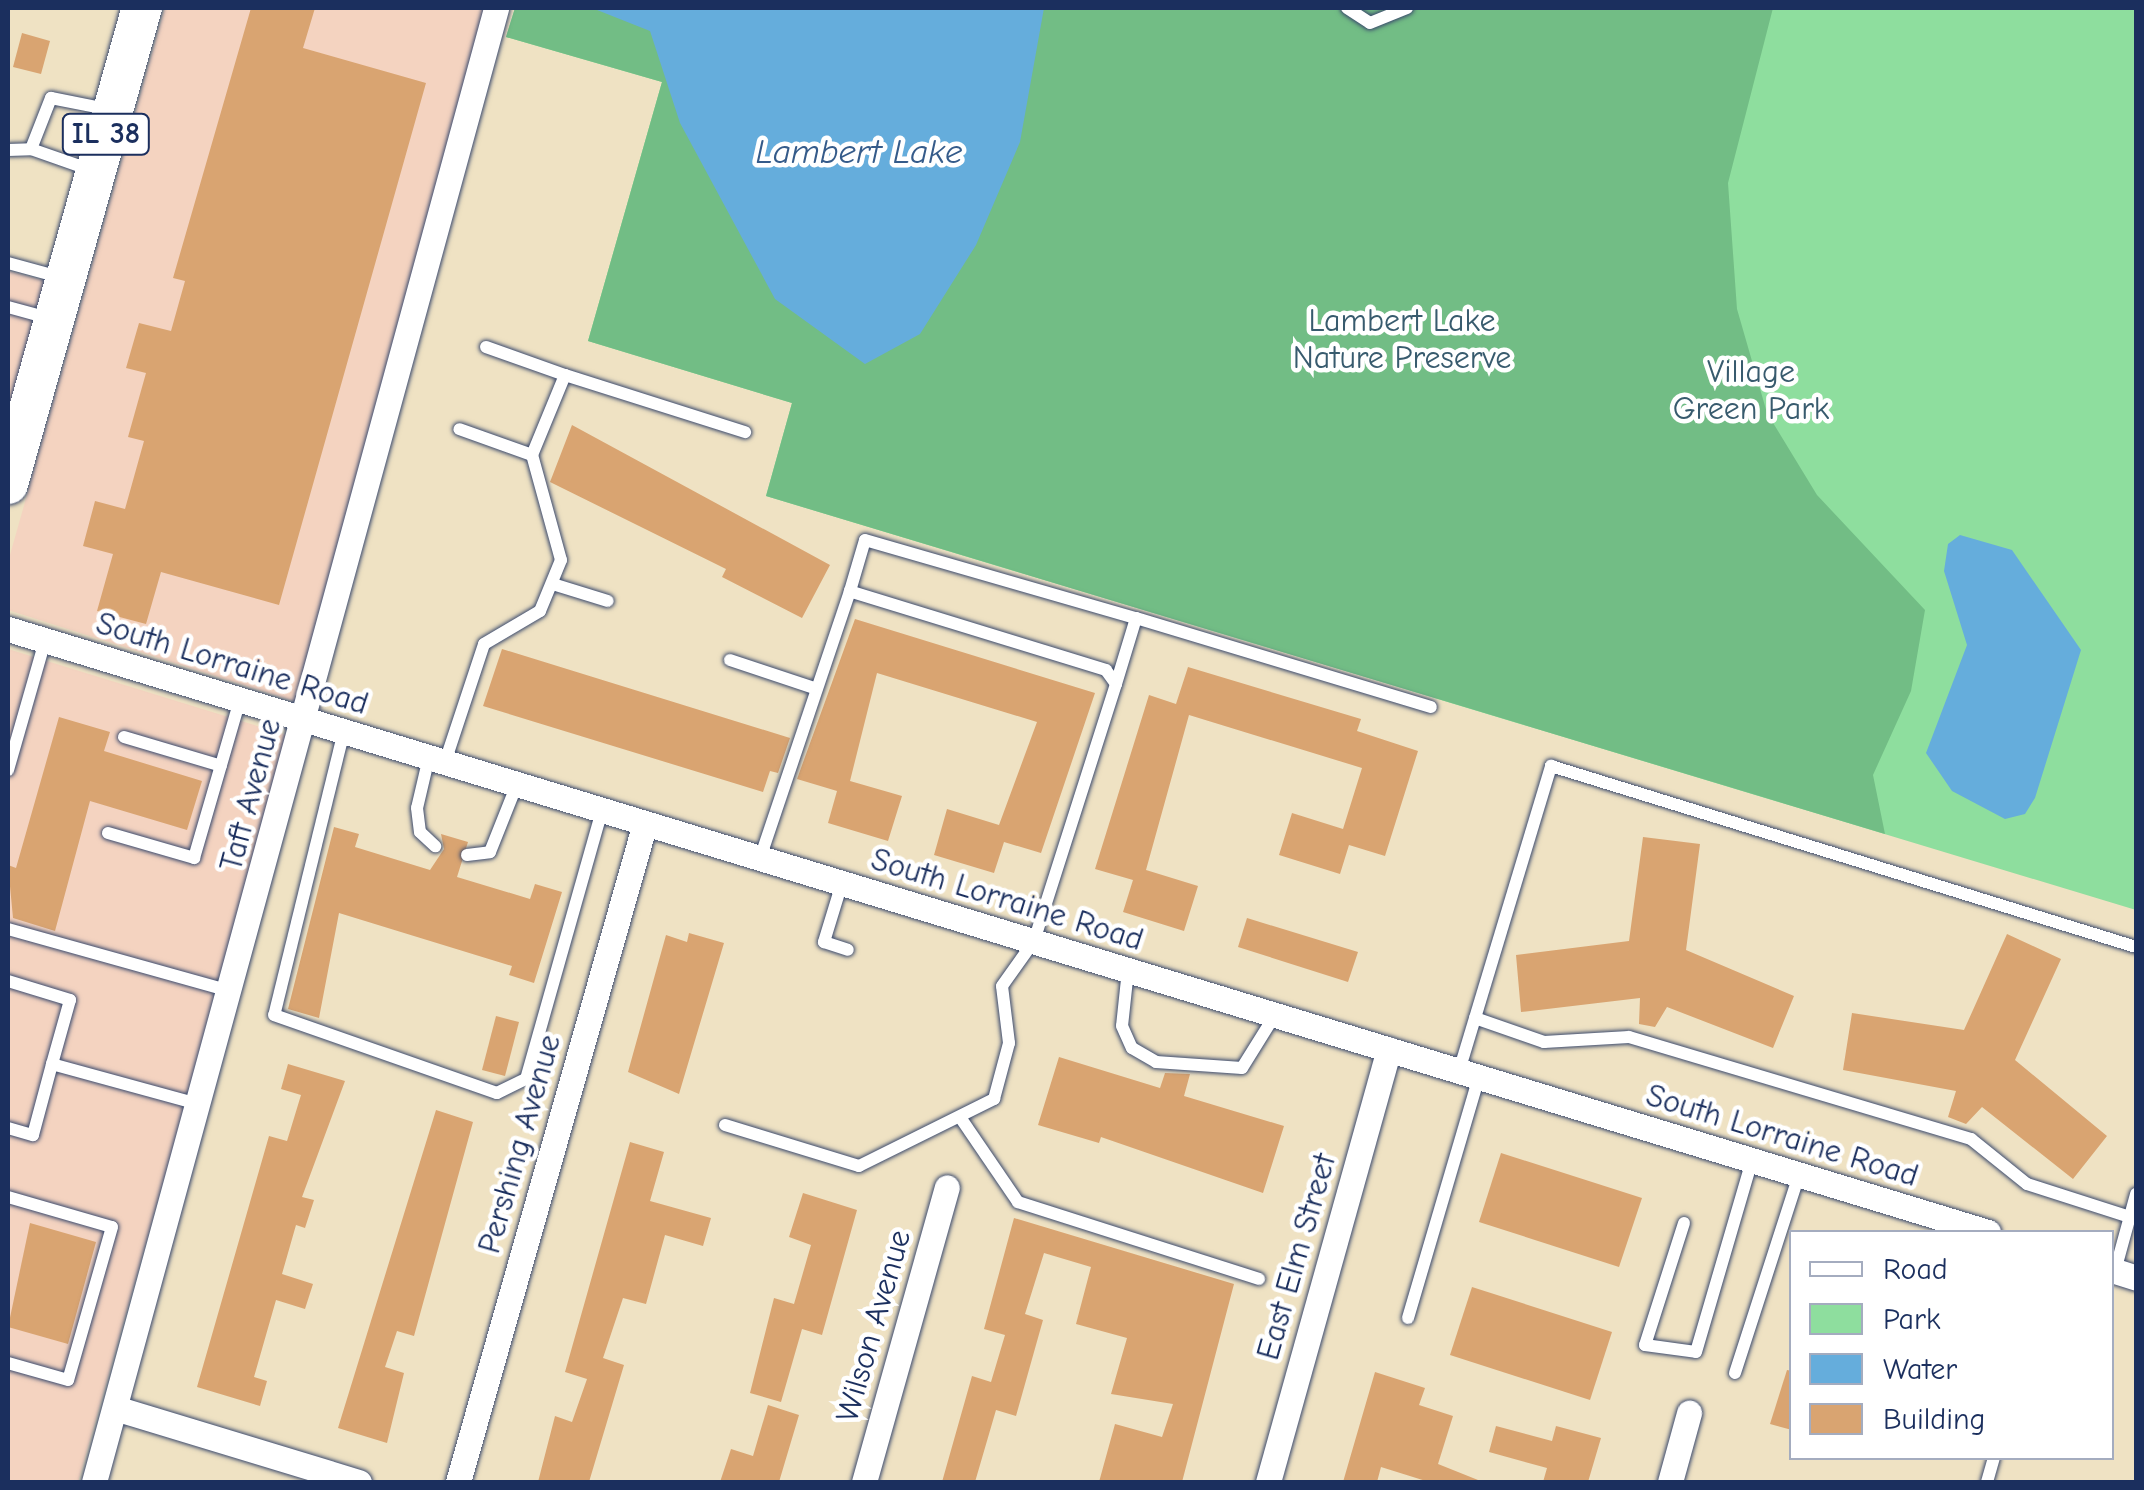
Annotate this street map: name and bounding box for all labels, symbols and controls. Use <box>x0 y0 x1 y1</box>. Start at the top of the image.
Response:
road number: IL 38 <box>61 109 151 159</box>
water label: Lambert Lake <box>755 131 963 173</box>
park label: Lambert Lake Nature Preserve <box>1293 303 1511 378</box>
park label: Village Green Park <box>1673 354 1829 429</box>
street label: South Lorraine Road <box>91 604 373 724</box>
street label: Taft Avenue <box>212 714 290 876</box>
street label: South Lorraine Road <box>866 840 1148 960</box>
street label: Pershing Avenue <box>470 1030 570 1258</box>
street label: South Lorraine Road <box>1641 1076 1923 1196</box>
street label: East Elm Street <box>1249 1150 1345 1364</box>
street label: Wilson Avenue <box>828 1226 920 1426</box>
legend <box>1789 1230 2114 1460</box>
text: Road <box>1883 1252 1948 1287</box>
text: Park <box>1883 1302 1940 1337</box>
text: Water <box>1883 1352 1957 1387</box>
text: Building <box>1883 1402 1986 1437</box>

